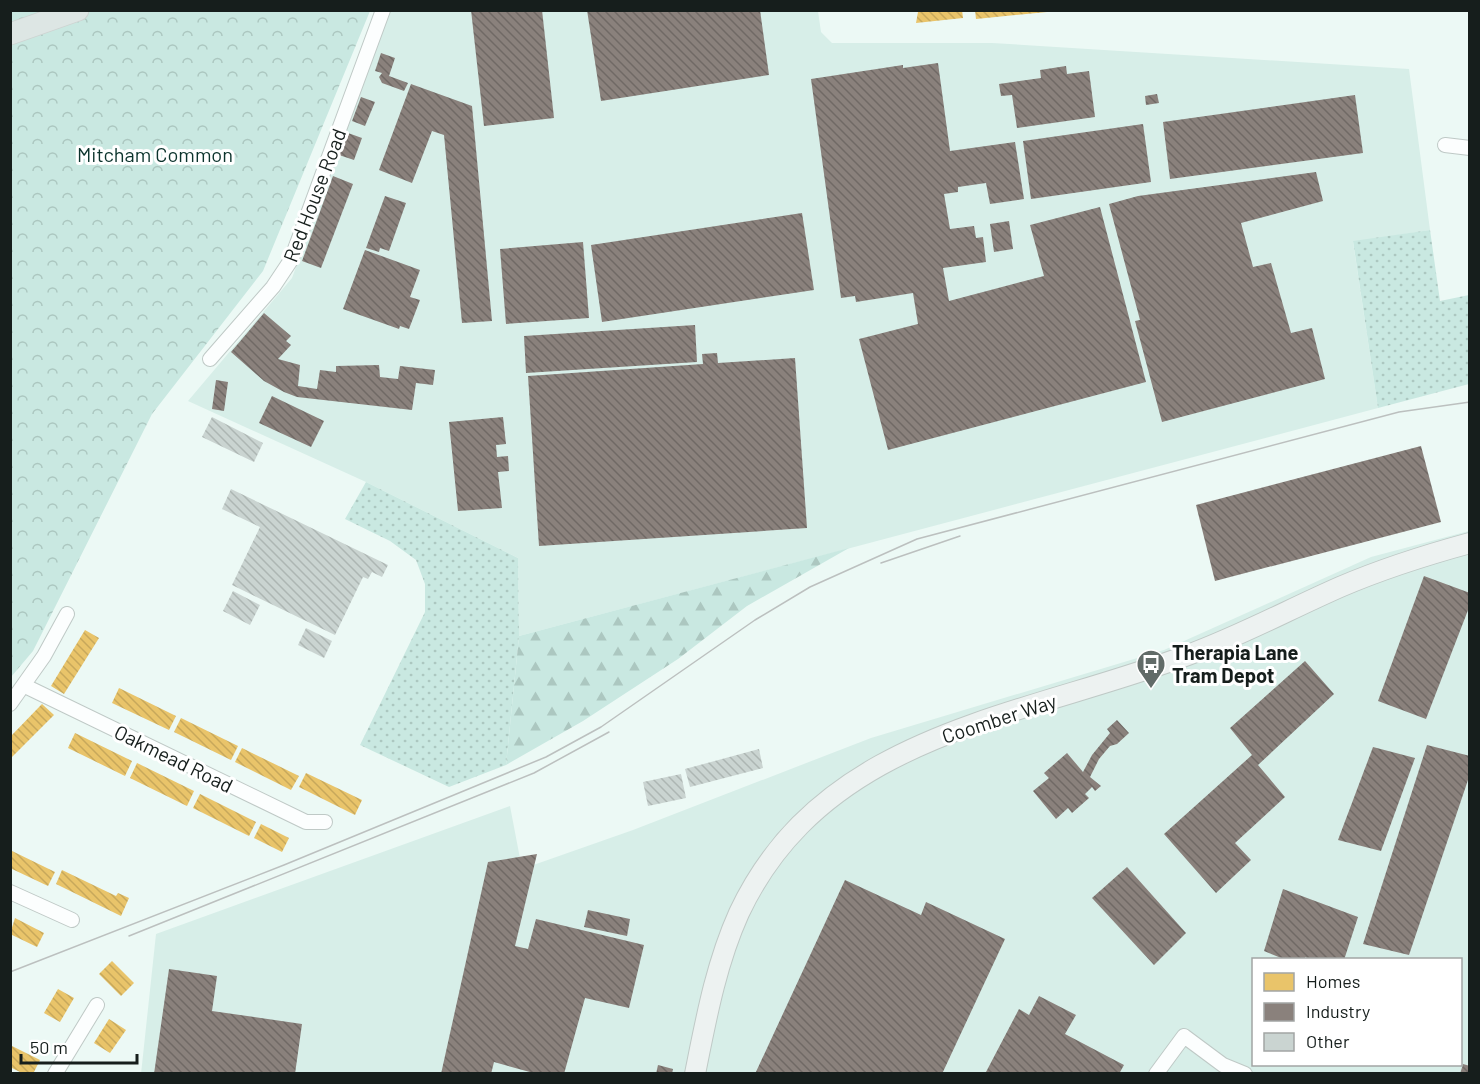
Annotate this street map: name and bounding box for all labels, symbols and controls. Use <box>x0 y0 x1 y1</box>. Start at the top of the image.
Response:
street label: Red House Road <box>278 125 350 265</box>
park label: Mitcham Common <box>77 142 233 166</box>
place label: Therapia Lane Tram Depot <box>1172 640 1298 687</box>
bus stop icon: Therapia Lane Tram Depot <box>1135 648 1167 690</box>
street label: Coomber Way <box>939 688 1059 748</box>
street label: Oakmead Road <box>111 719 237 797</box>
legend <box>1252 958 1462 1066</box>
text: Homes <box>1306 970 1360 992</box>
text: Industry <box>1306 1000 1370 1022</box>
scale bar <box>21 1027 136 1065</box>
text: Other <box>1306 1030 1350 1052</box>
text: 50 m <box>30 1036 68 1058</box>

